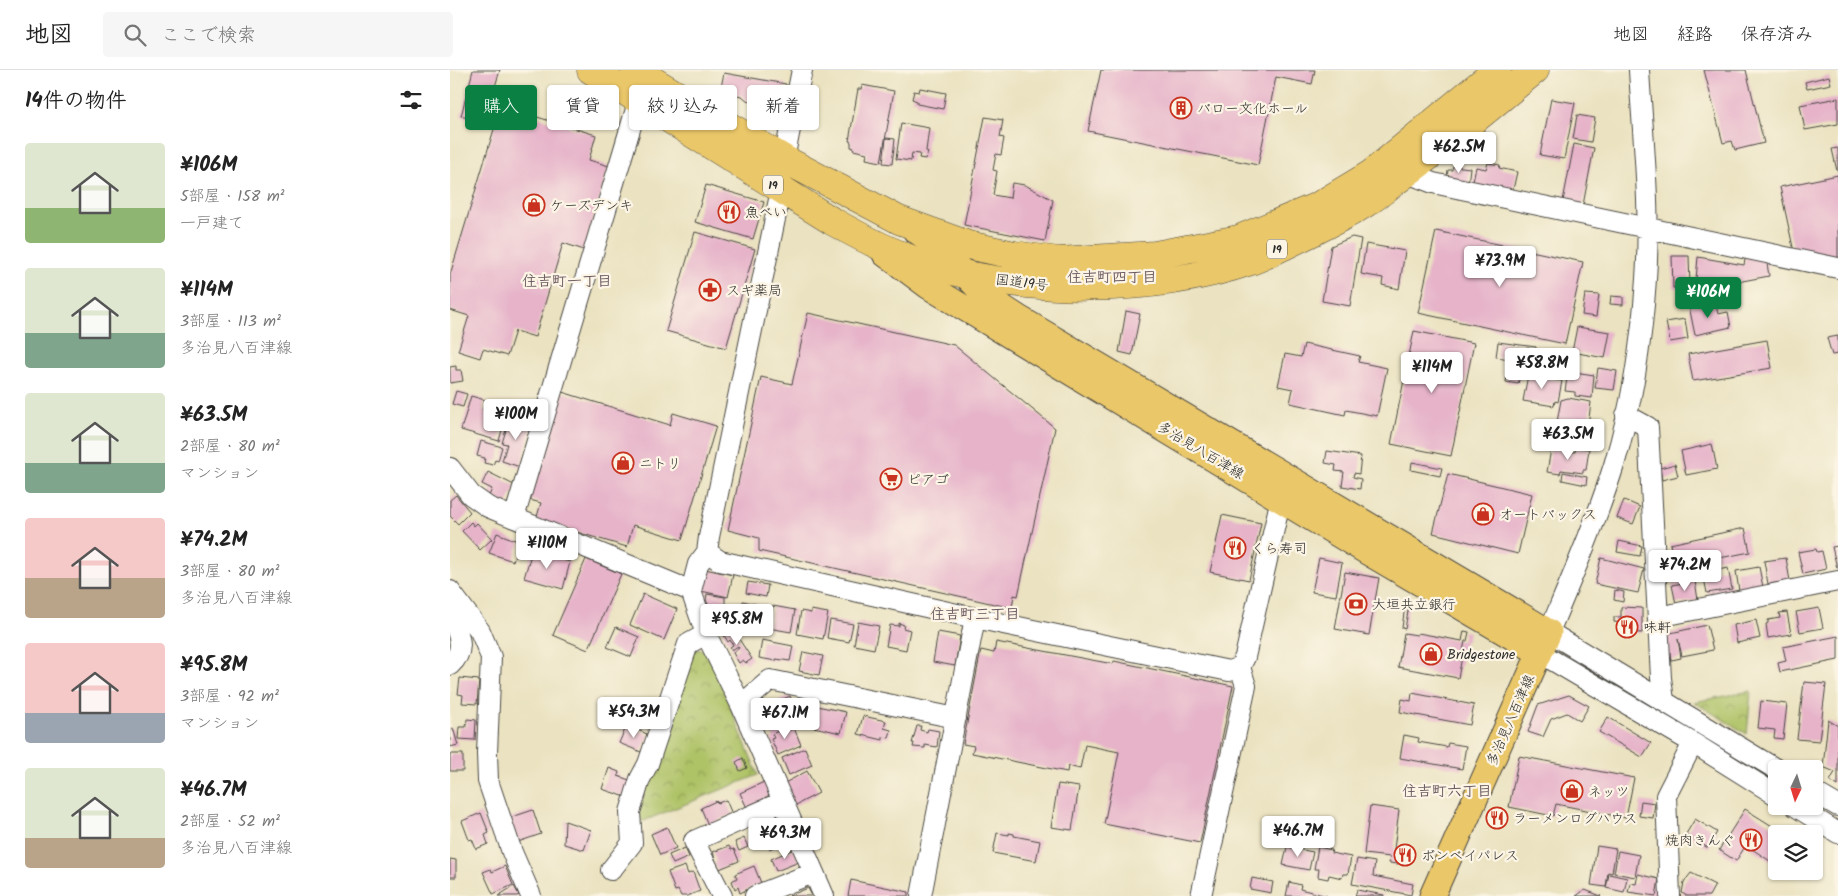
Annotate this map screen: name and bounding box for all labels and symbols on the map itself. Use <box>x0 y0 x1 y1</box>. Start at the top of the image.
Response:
building icon: バロー文化ホール <box>1169 96 1193 120</box>
place label: バロー文化ホール <box>1197 98 1308 120</box>
pin: ¥62.5M <box>1418 132 1500 174</box>
road number: 19 <box>763 176 783 194</box>
shop icon: ケーズデンキ <box>522 193 546 217</box>
place label: ケーズデンキ <box>550 195 633 217</box>
restaurant icon: 魚べい <box>717 200 741 224</box>
place label: 魚べい <box>745 202 787 224</box>
road number: 19 <box>1267 240 1287 258</box>
pin: ¥73.9M <box>1459 246 1541 288</box>
district label: 住吉町四丁目 <box>1067 266 1157 290</box>
street label: 国道19号 <box>994 269 1050 297</box>
district label: 住吉町一丁目 <box>522 270 612 294</box>
pin: ¥106M <box>1673 276 1743 319</box>
pharmacy icon: スギ薬局 <box>698 278 722 302</box>
place label: スギ薬局 <box>726 280 782 302</box>
pin: ¥58.8M <box>1501 348 1583 390</box>
pin: ¥114M <box>1397 352 1467 394</box>
pin: ¥100M <box>481 398 551 441</box>
street label: 多治見八百津線 <box>1153 416 1248 486</box>
pin: ¥63.5M <box>1527 418 1609 461</box>
shop icon: ニトリ <box>611 451 635 475</box>
place label: ニトリ <box>639 453 681 475</box>
supermarket icon: ピアゴ <box>879 467 903 491</box>
place label: ピアゴ <box>907 469 949 491</box>
shop icon: オートバックス <box>1471 502 1495 526</box>
place label: オートバックス <box>1499 504 1597 526</box>
pin: ¥110M <box>512 528 582 570</box>
restaurant icon: くら寿司 <box>1223 536 1247 560</box>
place label: くら寿司 <box>1251 538 1307 560</box>
pin: ¥74.2M <box>1644 550 1726 592</box>
bank icon: 大垣共立銀行 <box>1344 592 1368 616</box>
place label: 大垣共立銀行 <box>1372 594 1456 616</box>
district label: 住吉町三丁目 <box>930 603 1020 627</box>
pin: ¥95.8M <box>696 604 778 646</box>
restaurant icon: 味軒 <box>1615 615 1639 639</box>
place label: 味軒 <box>1643 617 1671 639</box>
shop icon: Bridgestone <box>1419 642 1443 666</box>
place label: Bridgestone <box>1447 644 1516 666</box>
street label: 多治見八百津線 <box>1481 671 1541 770</box>
pin: ¥54.3M <box>593 696 675 739</box>
pin: ¥67.1M <box>744 698 826 740</box>
north arrow <box>1768 760 1822 815</box>
shop icon: ネッツ <box>1560 779 1584 803</box>
district label: 住吉町六丁目 <box>1402 780 1492 804</box>
place label: ネッツ <box>1588 781 1629 803</box>
restaurant icon: ラーメンログハウス <box>1485 806 1509 830</box>
place label: ラーメンログハウス <box>1513 808 1638 830</box>
pin: ¥46.7M <box>1257 816 1339 858</box>
pin: ¥69.3M <box>744 818 826 860</box>
restaurant icon: 焼肉きんぐ <box>1739 828 1763 852</box>
place label: 焼肉きんぐ <box>1665 830 1735 852</box>
restaurant icon: ボンベイパレス <box>1393 843 1417 867</box>
place label: ボンベイパレス <box>1421 845 1519 867</box>

